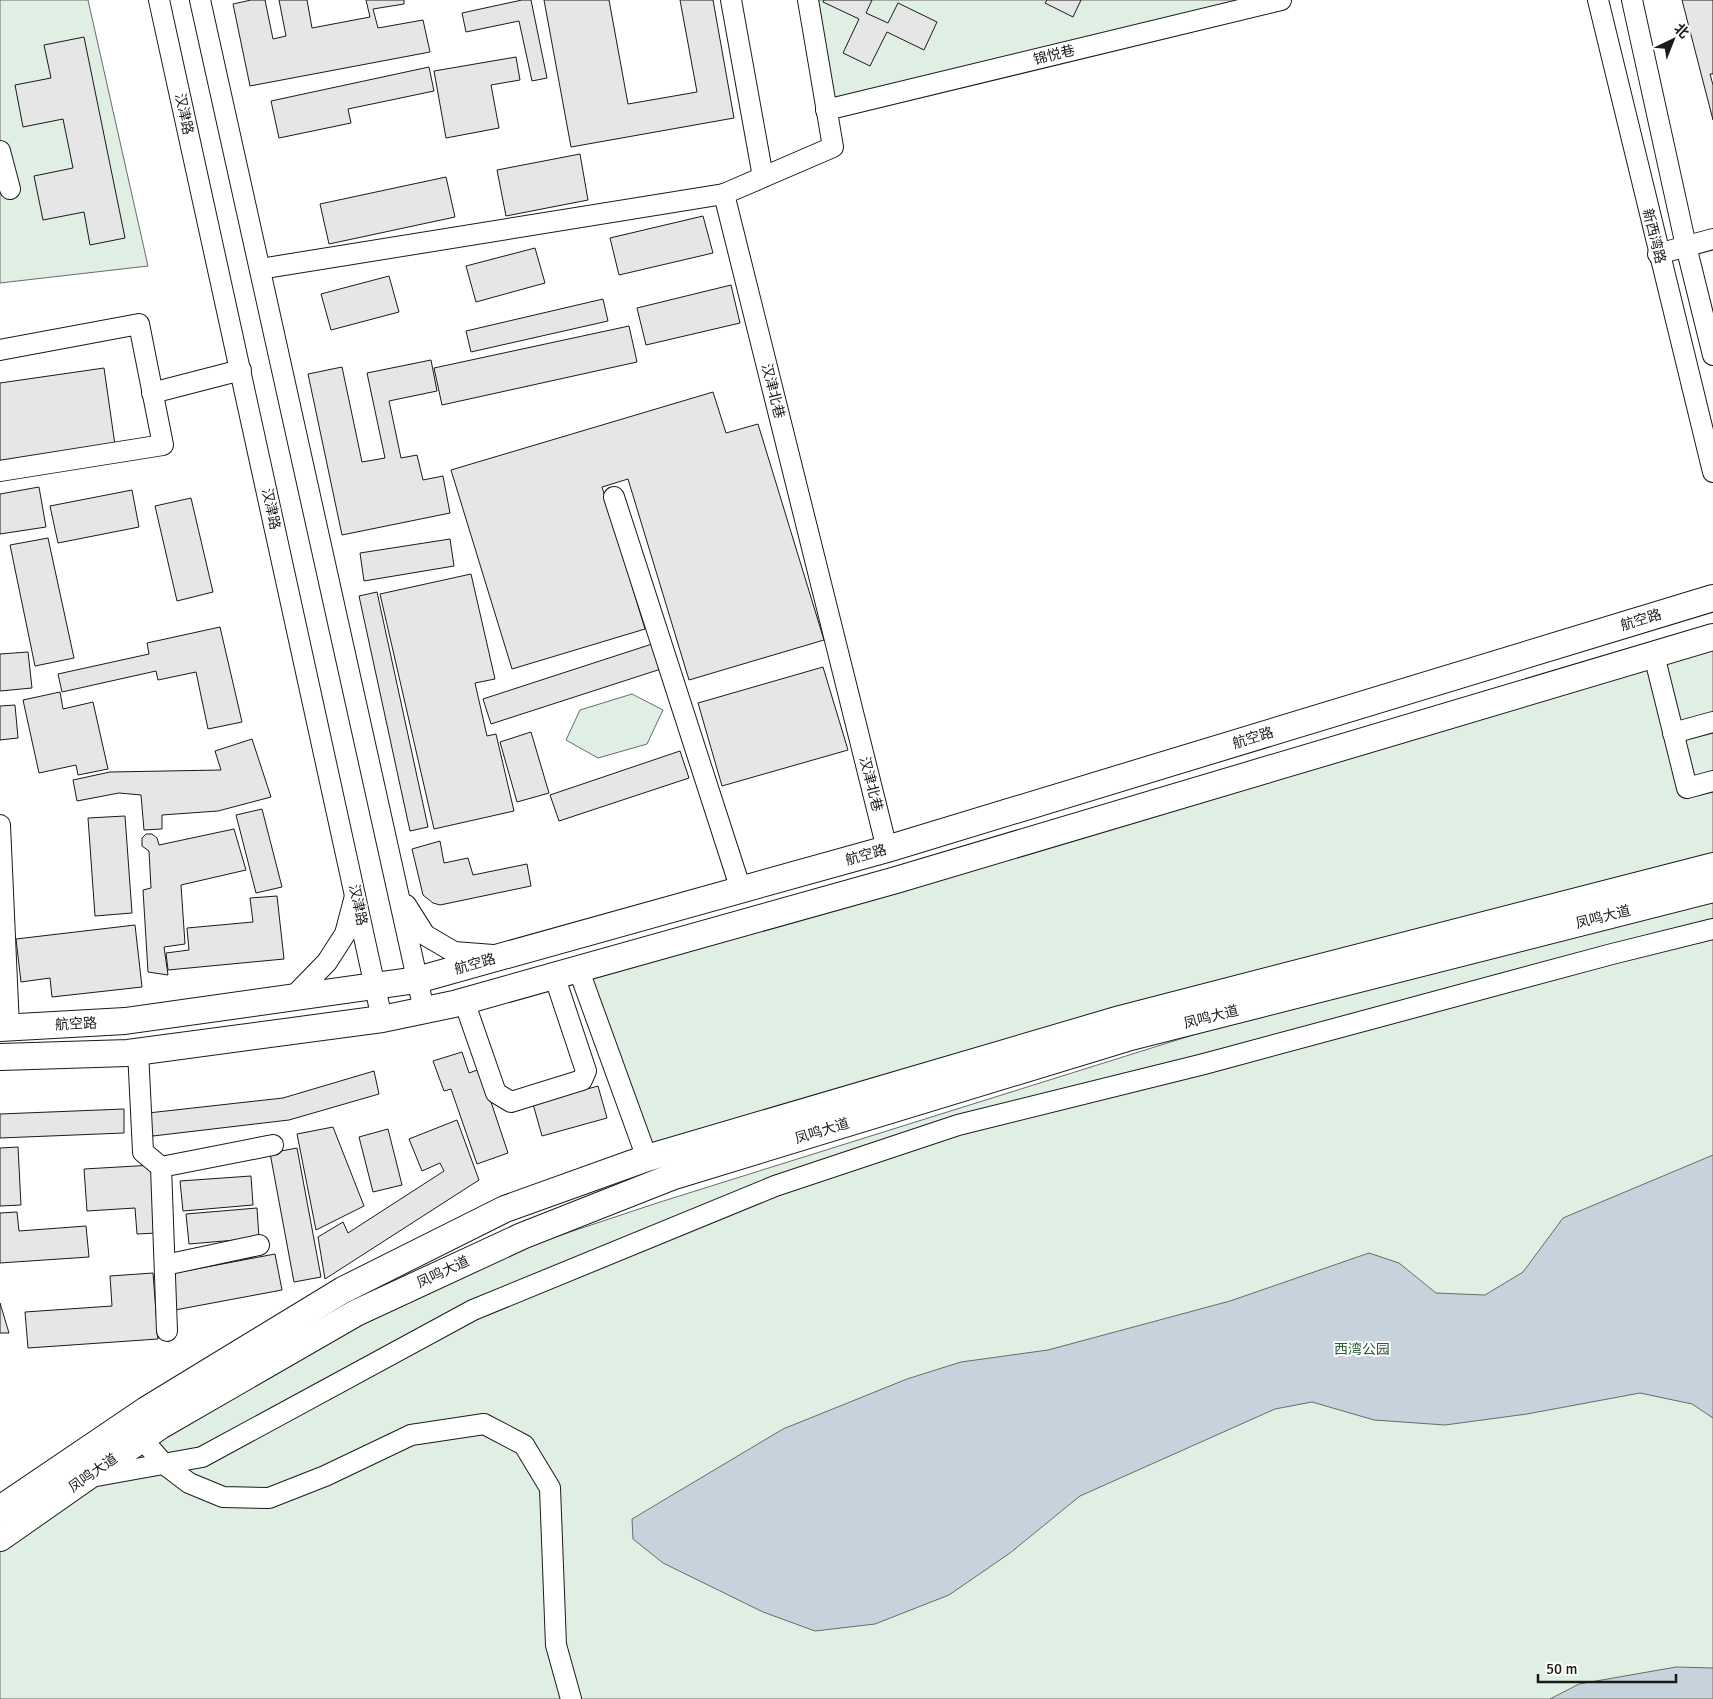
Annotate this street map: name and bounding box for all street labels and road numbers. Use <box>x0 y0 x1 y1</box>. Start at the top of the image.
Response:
street label: 锦悦巷 <box>1032 42 1076 68</box>
street label: 汉津路 <box>171 92 197 136</box>
street label: 新西湾路 <box>1639 207 1669 265</box>
street label: 汉津北巷 <box>758 362 788 420</box>
street label: 汉津路 <box>258 487 284 531</box>
street label: 航空路 <box>1618 606 1664 634</box>
street label: 航空路 <box>1230 724 1276 752</box>
street label: 汉津北巷 <box>856 755 886 813</box>
street label: 航空路 <box>843 841 889 869</box>
street label: 汉津路 <box>345 883 371 927</box>
street label: 凤鸣大道 <box>1574 902 1632 932</box>
street label: 航空路 <box>452 950 498 978</box>
street label: 凤鸣大道 <box>1182 1002 1240 1032</box>
street label: 航空路 <box>55 1014 97 1034</box>
street label: 凤鸣大道 <box>793 1115 851 1147</box>
street label: 凤鸣大道 <box>414 1252 472 1292</box>
street label: 凤鸣大道 <box>65 1450 121 1496</box>

